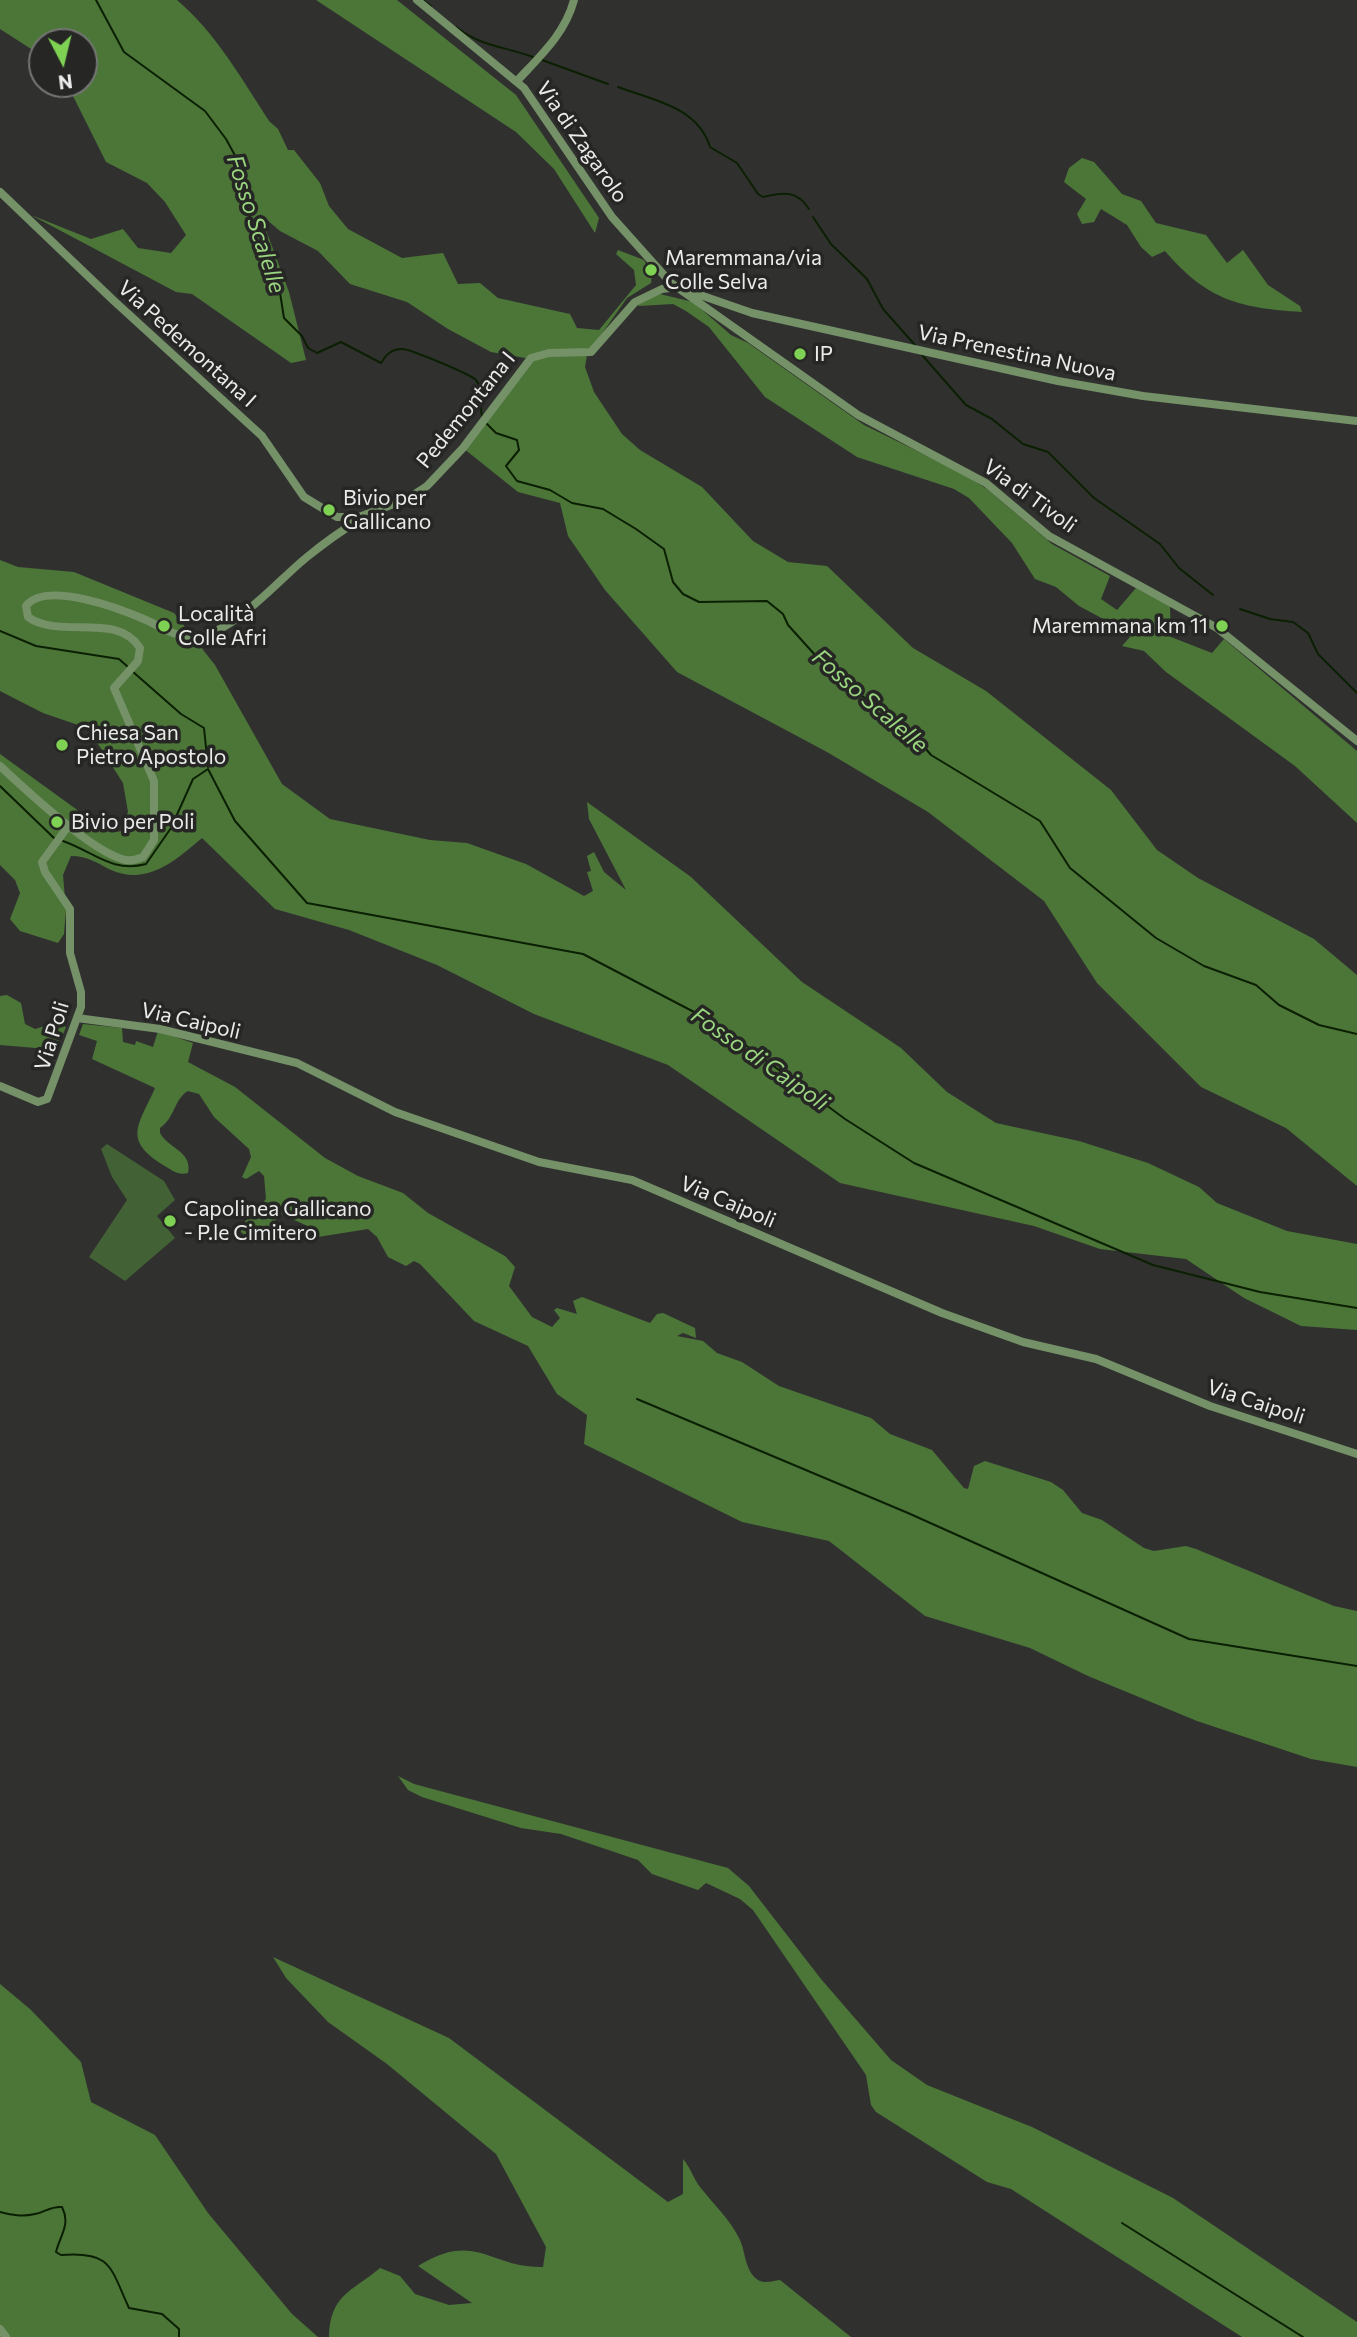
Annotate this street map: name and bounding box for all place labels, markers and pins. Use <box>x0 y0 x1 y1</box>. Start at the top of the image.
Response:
place label: Maremmana/via Colle Selva <box>665 245 822 295</box>
marker: Maremmana/via Colle Selva <box>643 262 659 278</box>
place label: IP <box>814 341 833 367</box>
marker: IP <box>792 346 808 362</box>
place label: Bivio per Gallicano <box>343 485 431 535</box>
marker: Bivio per Gallicano <box>321 502 337 518</box>
place label: Località Colle Afri <box>178 601 267 651</box>
place label: Maremmana km 11 <box>1032 613 1208 639</box>
marker: Località Colle Afri <box>156 618 172 634</box>
marker: Maremmana km 11 <box>1214 618 1230 634</box>
place label: Chiesa San Pietro Apostolo <box>76 720 226 770</box>
marker: Chiesa San Pietro Apostolo <box>54 737 70 753</box>
place label: Bivio per Poli <box>71 809 195 835</box>
marker: Bivio per Poli <box>49 814 65 830</box>
place label: Capolinea Gallicano - P.le Cimitero <box>184 1196 372 1246</box>
marker: Capolinea Gallicano - P.le Cimitero <box>162 1213 178 1229</box>

